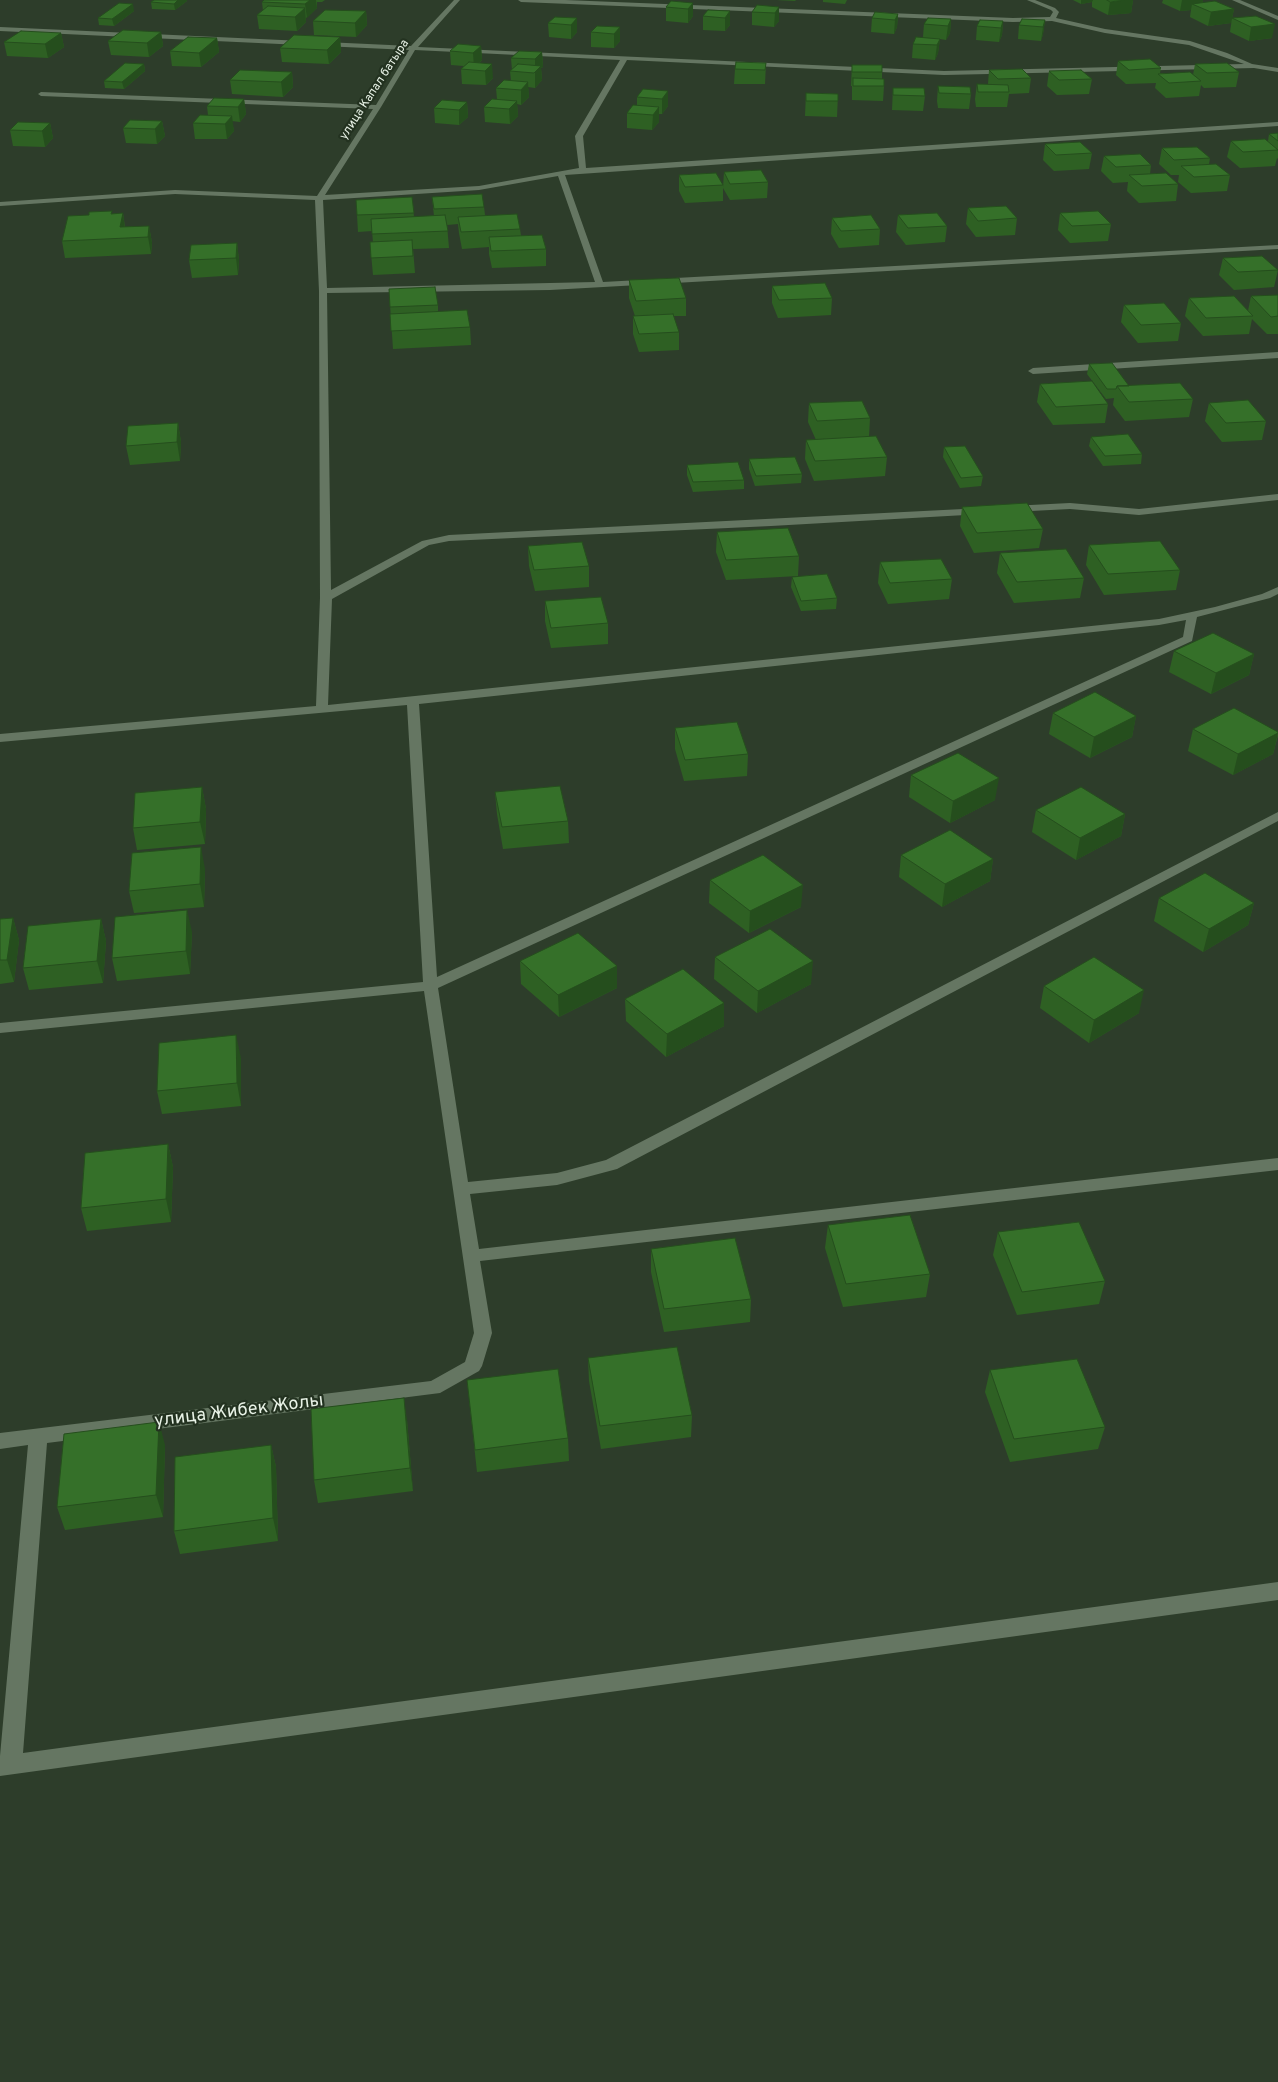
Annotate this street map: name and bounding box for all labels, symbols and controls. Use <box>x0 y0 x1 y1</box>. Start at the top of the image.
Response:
street label: улица Капал батыра <box>337 37 413 143</box>
street label: улица Жибек Жолы <box>153 1391 325 1433</box>

